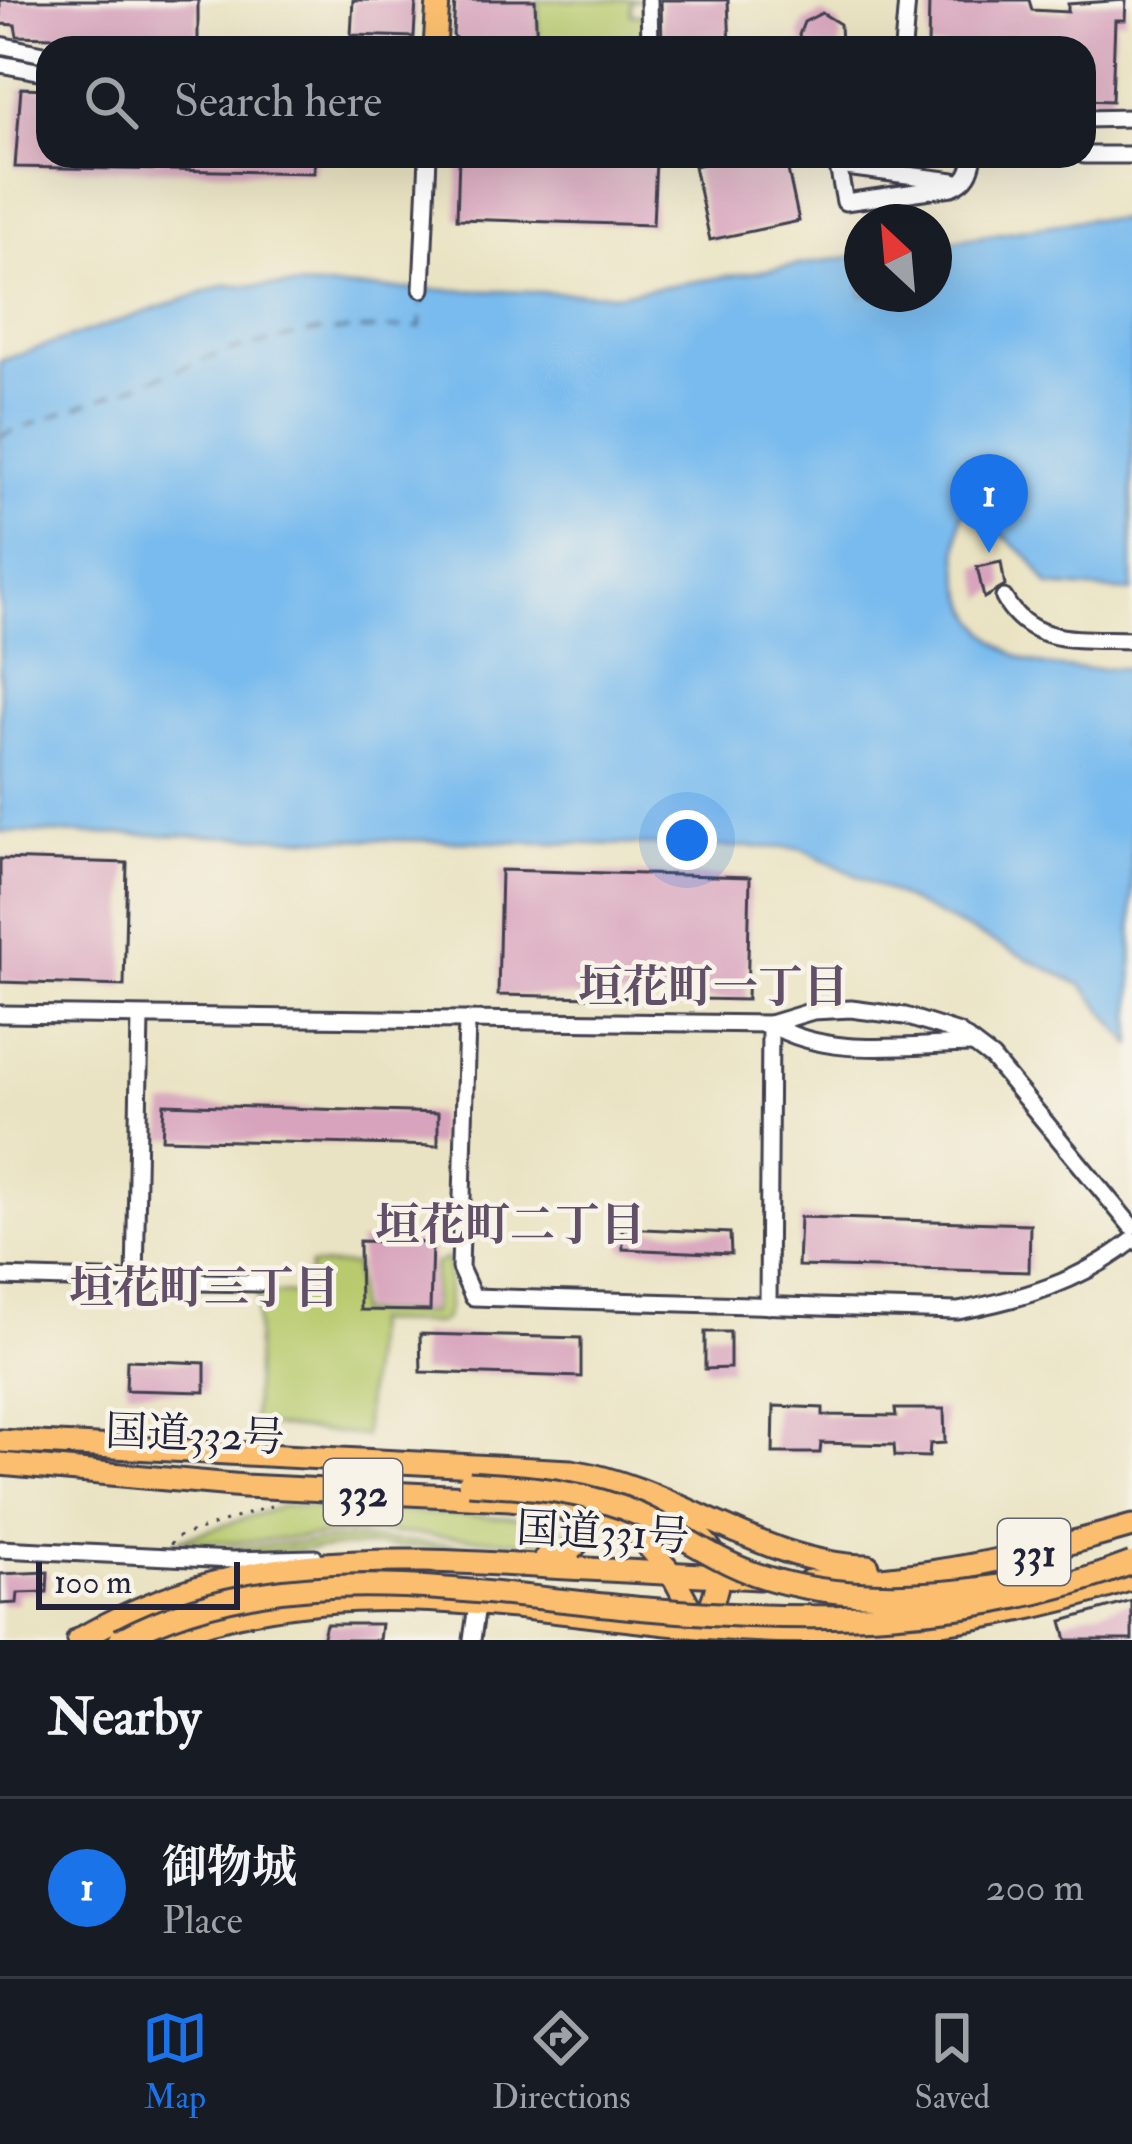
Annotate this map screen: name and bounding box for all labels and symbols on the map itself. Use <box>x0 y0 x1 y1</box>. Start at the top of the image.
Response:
north arrow <box>844 204 952 312</box>
pin: 1 <box>950 454 1028 553</box>
your location <box>657 810 717 870</box>
district label: 垣花町一丁目 <box>578 960 848 1016</box>
district label: 垣花町二丁目 <box>375 1198 645 1254</box>
district label: 垣花町三丁目 <box>69 1261 339 1317</box>
street label: 国道332号 <box>104 1406 286 1464</box>
road number: 332 <box>324 1459 402 1525</box>
street label: 国道331号 <box>515 1502 691 1563</box>
road number: 331 <box>998 1519 1070 1585</box>
scale bar <box>36 1556 240 1609</box>

